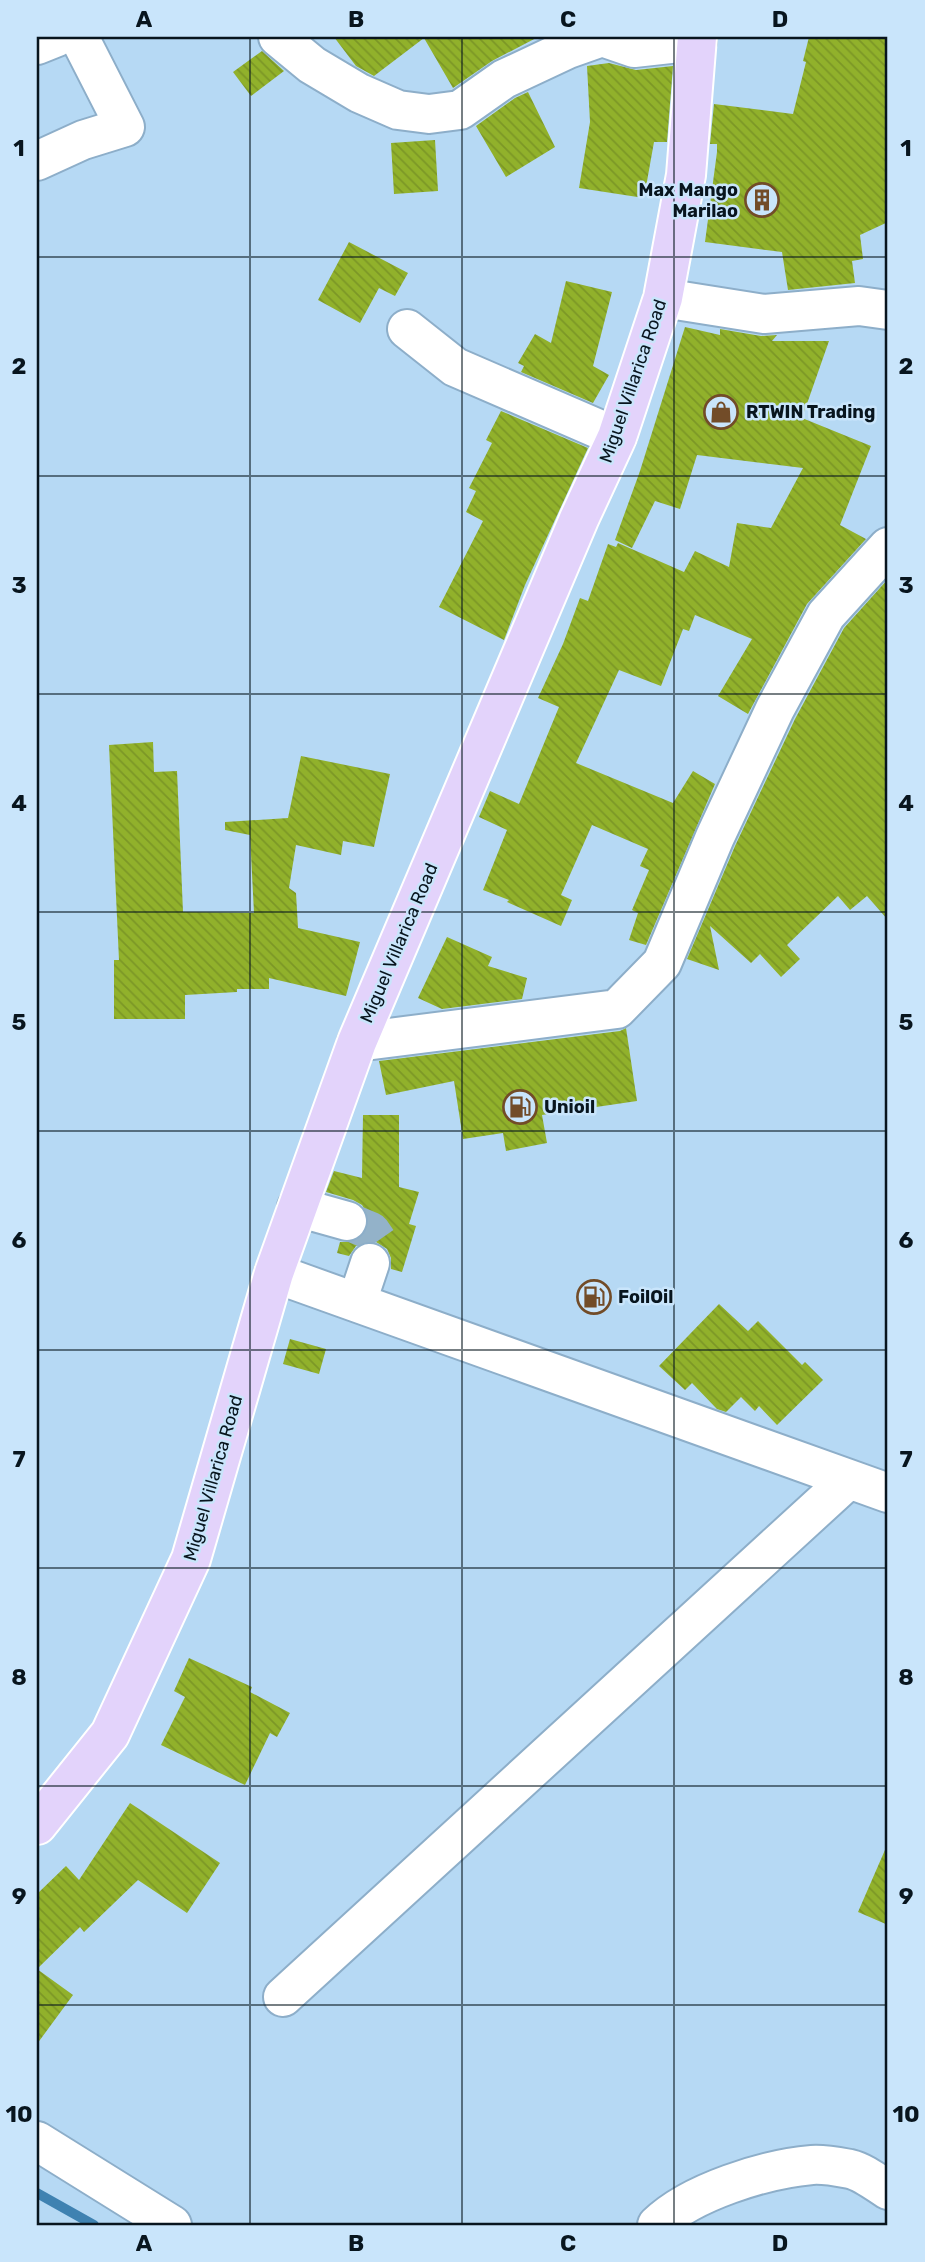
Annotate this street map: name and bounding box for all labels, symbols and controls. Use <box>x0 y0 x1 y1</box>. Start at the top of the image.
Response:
text: A <box>136 5 153 33</box>
text: B <box>348 5 364 33</box>
text: C <box>560 5 576 33</box>
text: D <box>772 5 788 33</box>
text: 1 <box>13 134 25 162</box>
text: 1 <box>900 134 912 162</box>
place label: Max Mango Marilao <box>639 179 738 222</box>
building icon: Max Mango Marilao <box>743 181 781 219</box>
street label: Miguel Villarica Road <box>595 296 671 466</box>
text: 2 <box>12 352 26 380</box>
text: 2 <box>899 352 913 380</box>
shop icon: RTWIN Trading <box>702 393 740 431</box>
place label: RTWIN Trading <box>746 401 875 423</box>
text: 3 <box>11 571 27 599</box>
text: 3 <box>898 571 914 599</box>
text: 4 <box>11 789 27 817</box>
text: 4 <box>898 789 914 817</box>
street label: Miguel Villarica Road <box>355 860 443 1026</box>
text: 5 <box>12 1008 27 1036</box>
text: 5 <box>899 1008 914 1036</box>
fuel station icon: Unioil <box>501 1088 539 1126</box>
place label: Unioil <box>544 1096 595 1118</box>
text: 6 <box>12 1226 27 1254</box>
text: 6 <box>899 1226 914 1254</box>
fuel station icon: FoilOil <box>575 1278 613 1316</box>
place label: FoilOil <box>618 1286 673 1308</box>
street label: Miguel Villarica Road <box>179 1393 247 1563</box>
text: 7 <box>12 1445 26 1473</box>
text: 7 <box>899 1445 913 1473</box>
text: 8 <box>11 1663 27 1691</box>
text: 8 <box>898 1663 914 1691</box>
text: 9 <box>12 1882 26 1910</box>
text: 9 <box>899 1882 913 1910</box>
text: 10 <box>5 2100 33 2128</box>
text: 10 <box>892 2100 920 2128</box>
text: A <box>136 2229 153 2257</box>
text: B <box>348 2229 364 2257</box>
text: C <box>560 2229 576 2257</box>
text: D <box>772 2229 788 2257</box>

